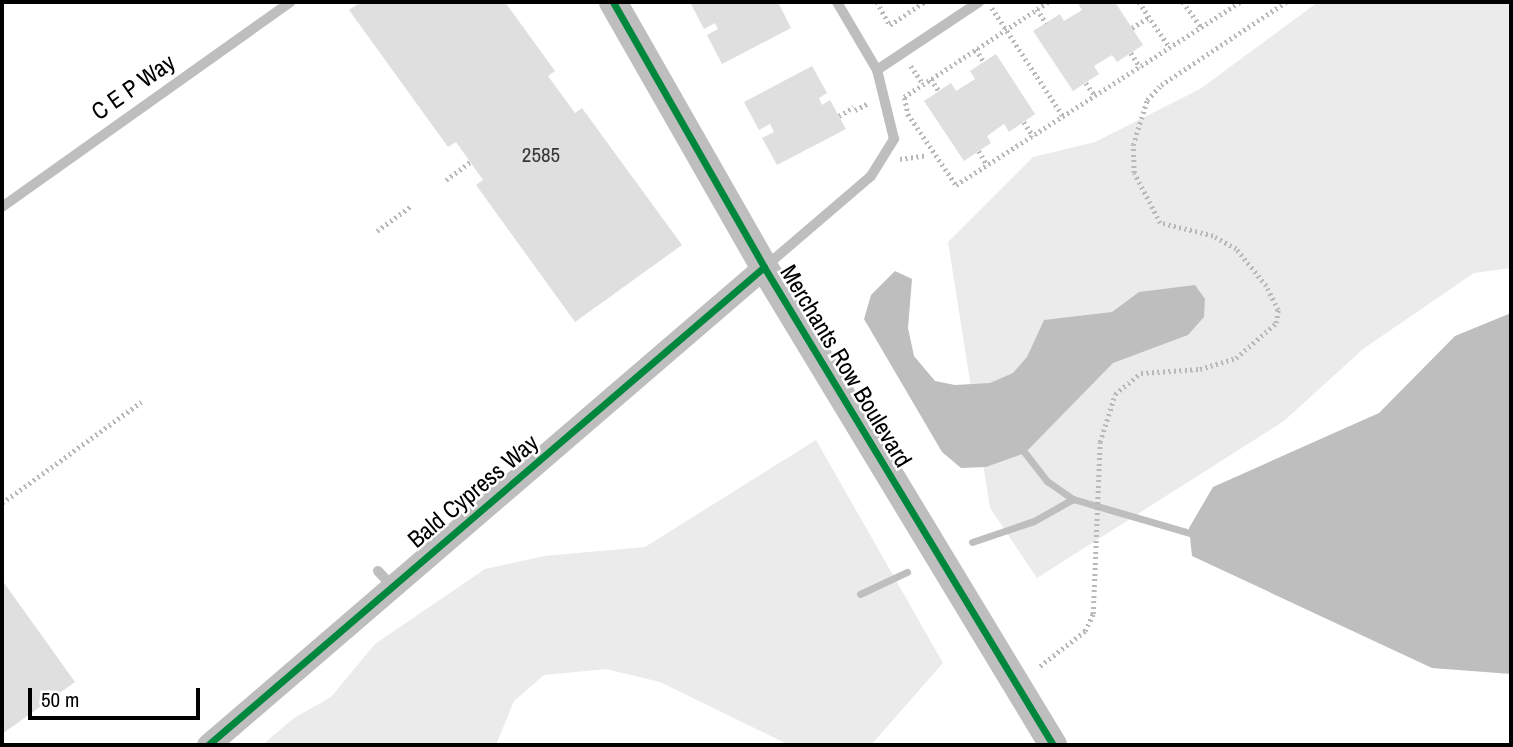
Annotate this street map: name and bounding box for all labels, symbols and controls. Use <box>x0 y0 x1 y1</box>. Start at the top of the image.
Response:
street label: C E P Way <box>86 48 180 126</box>
house number: 2585 <box>522 142 560 168</box>
street label: Merchants Row Boulevard <box>774 260 918 472</box>
street label: Bald Cypress Way <box>402 428 544 554</box>
scale bar <box>32 674 203 718</box>
text: 50 m <box>41 685 79 714</box>

